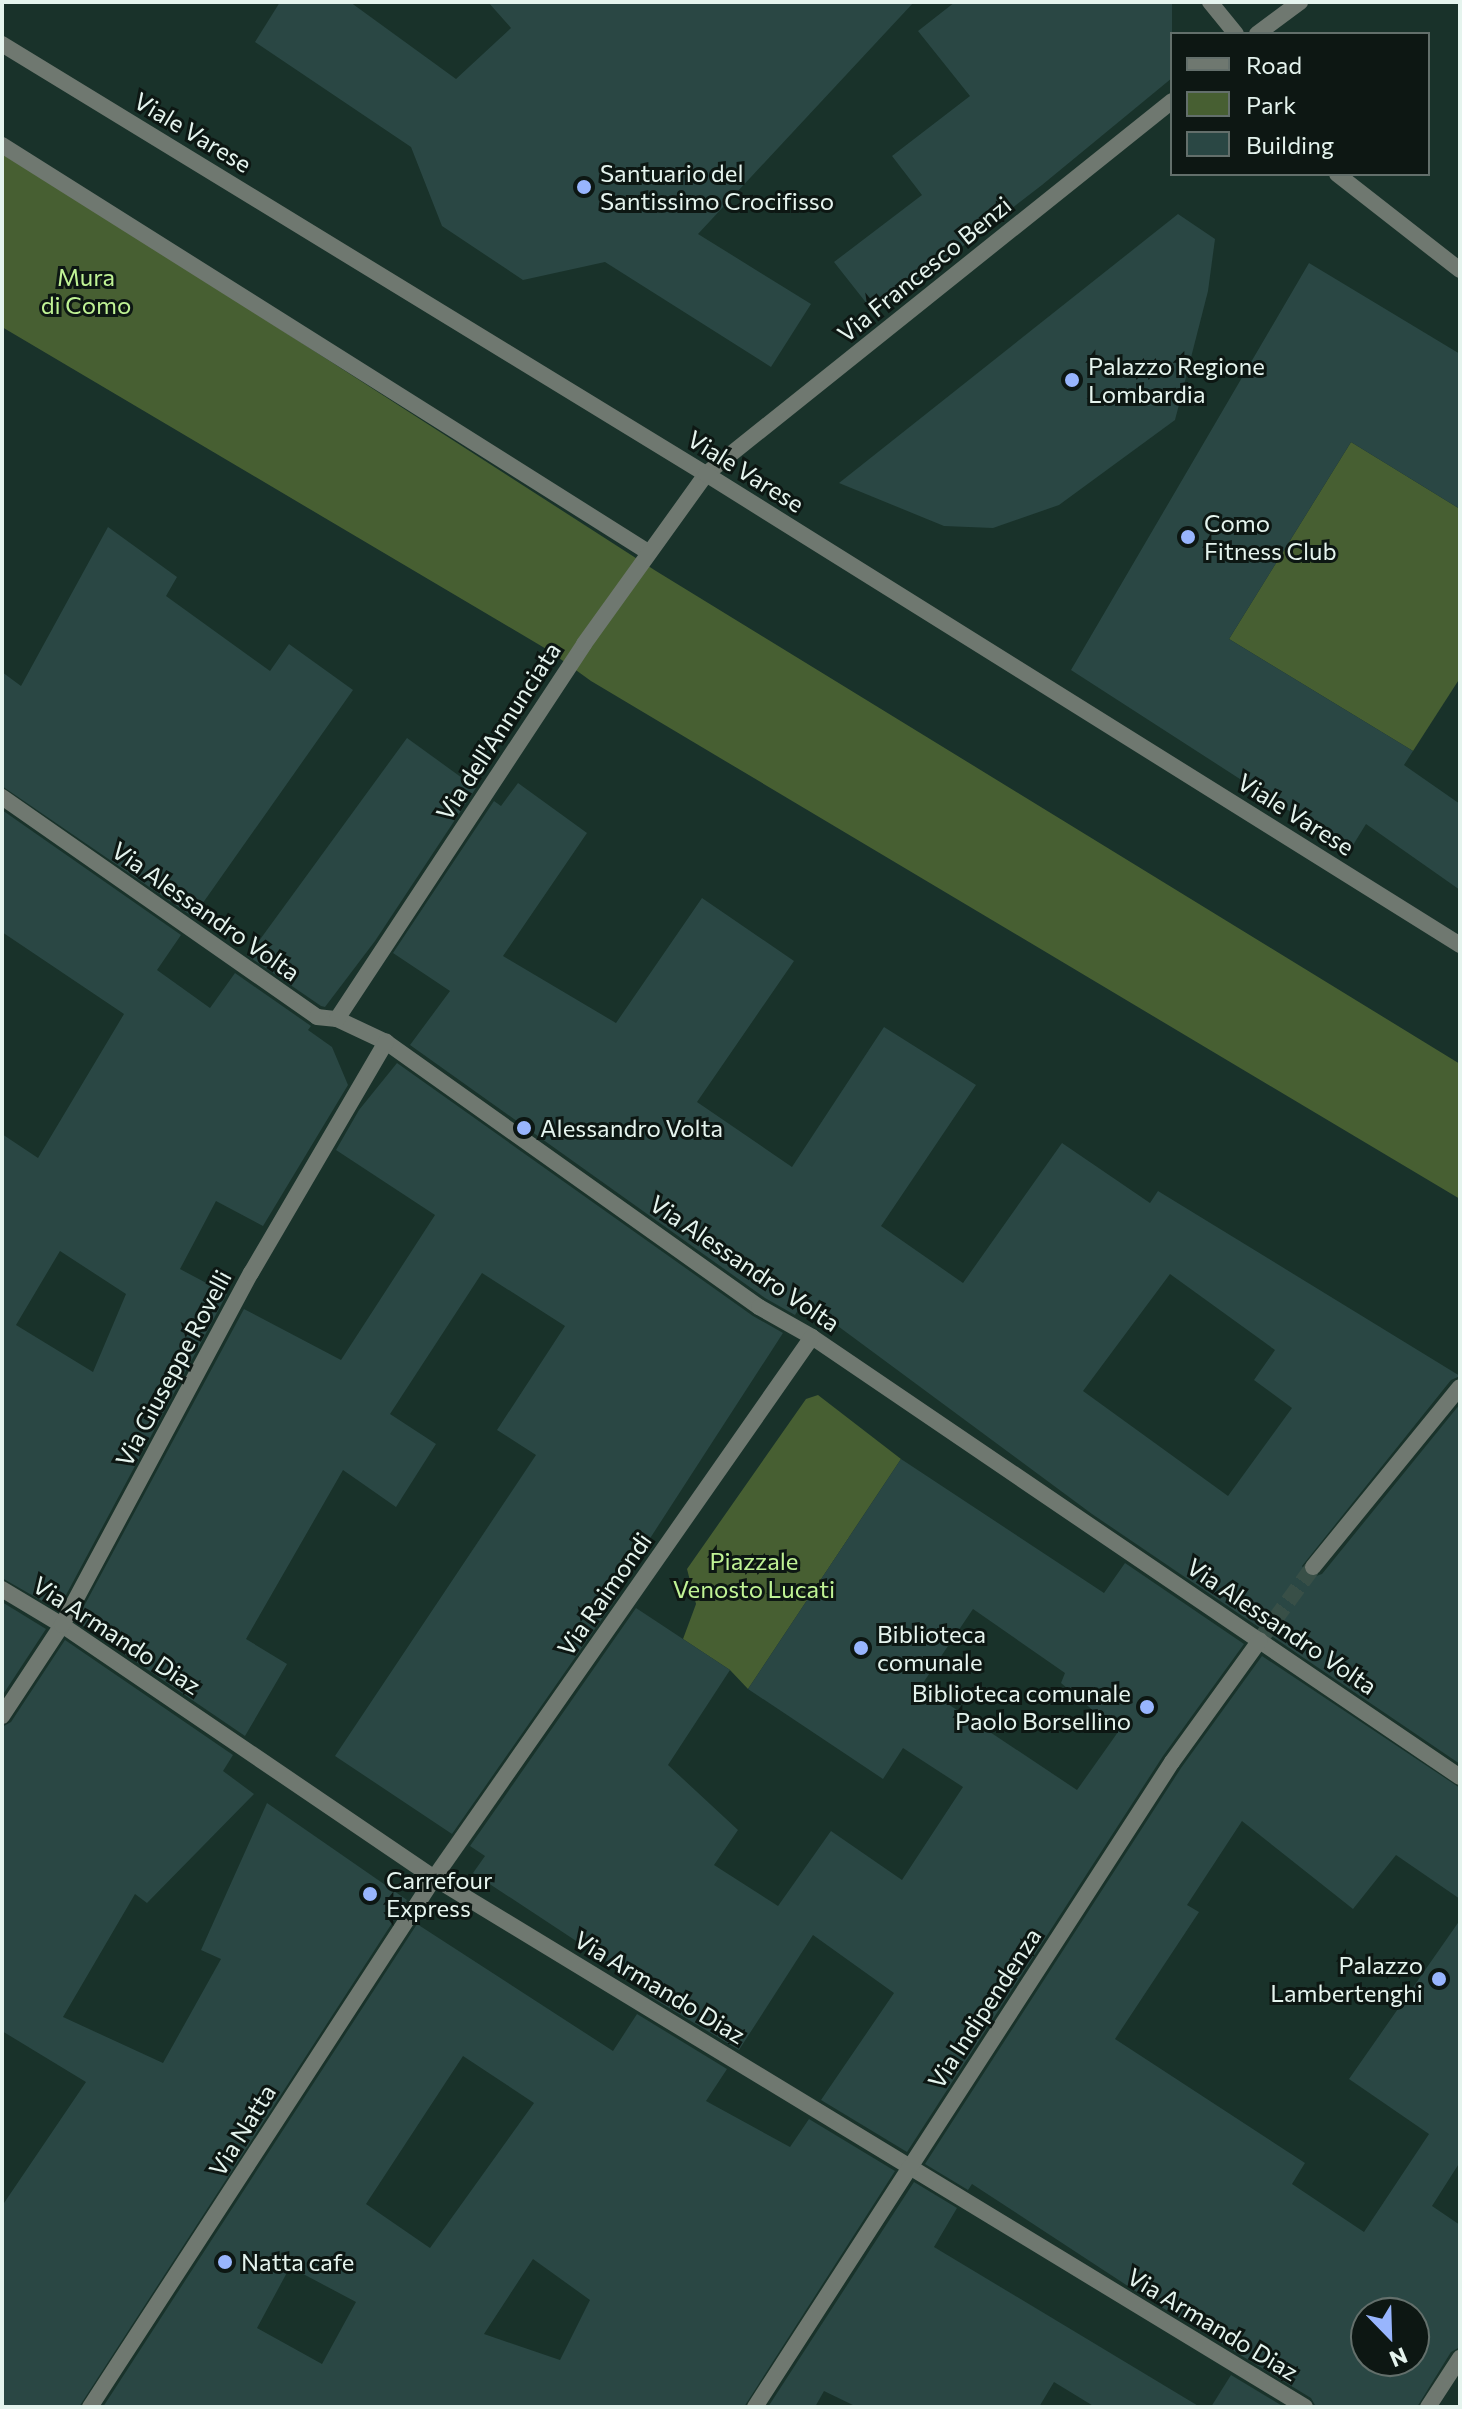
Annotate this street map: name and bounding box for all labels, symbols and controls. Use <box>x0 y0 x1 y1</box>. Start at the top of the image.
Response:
legend <box>1170 32 1430 176</box>
text: Road <box>1246 50 1302 79</box>
street label: Viale Varese <box>129 86 257 178</box>
text: Park <box>1246 90 1296 119</box>
text: Building <box>1246 130 1334 159</box>
place label: Santuario del Santissimo Crocifisso <box>600 159 834 215</box>
marker: Santuario del Santissimo Crocifisso <box>575 178 593 196</box>
street label: Via Francesco Benzi <box>831 190 1017 348</box>
park label: Mura di Como <box>41 263 131 319</box>
place label: Palazzo Regione Lombardia <box>1088 352 1265 408</box>
marker: Palazzo Regione Lombardia <box>1063 371 1081 389</box>
street label: Viale Varese <box>683 424 809 518</box>
place label: Como Fitness Club <box>1204 509 1337 565</box>
marker: Como Fitness Club <box>1179 528 1197 546</box>
street label: Via dell'Annunciata <box>430 637 566 825</box>
street label: Viale Varese <box>1233 767 1359 861</box>
street label: Via Alessandro Volta <box>106 835 306 987</box>
place label: Alessandro Volta <box>540 1114 723 1142</box>
marker: Alessandro Volta <box>515 1119 533 1137</box>
street label: Via Alessandro Volta <box>645 1189 845 1337</box>
street label: Via Giuseppe Rovelli <box>109 1265 237 1471</box>
street label: Via Raimondi <box>551 1527 657 1661</box>
park label: Piazzale Venosto Lucati <box>673 1547 835 1603</box>
street label: Via Alessandro Volta <box>1182 1552 1382 1700</box>
street label: Via Armando Diaz <box>28 1570 206 1700</box>
place label: Biblioteca comunale <box>877 1620 986 1676</box>
marker: Biblioteca comunale <box>852 1639 870 1657</box>
place label: Biblioteca comunale Paolo Borsellino <box>912 1679 1131 1735</box>
marker: Biblioteca comunale Paolo Borsellino <box>1138 1698 1156 1716</box>
place label: Carrefour Express <box>386 1866 492 1922</box>
marker: Carrefour Express <box>361 1885 379 1903</box>
street label: Via Indipendenza <box>921 1922 1047 2094</box>
street label: Via Armando Diaz <box>569 1925 751 2049</box>
place label: Palazzo Lambertenghi <box>1270 1951 1423 2007</box>
marker: Palazzo Lambertenghi <box>1430 1970 1448 1988</box>
street label: Via Natta <box>203 2079 281 2181</box>
place label: Natta cafe <box>241 2248 354 2276</box>
marker: Natta cafe <box>216 2253 234 2271</box>
street label: Via Armando Diaz <box>1122 2262 1304 2386</box>
north arrow <box>1350 2297 1430 2377</box>
text: N <box>1386 2342 1412 2373</box>

